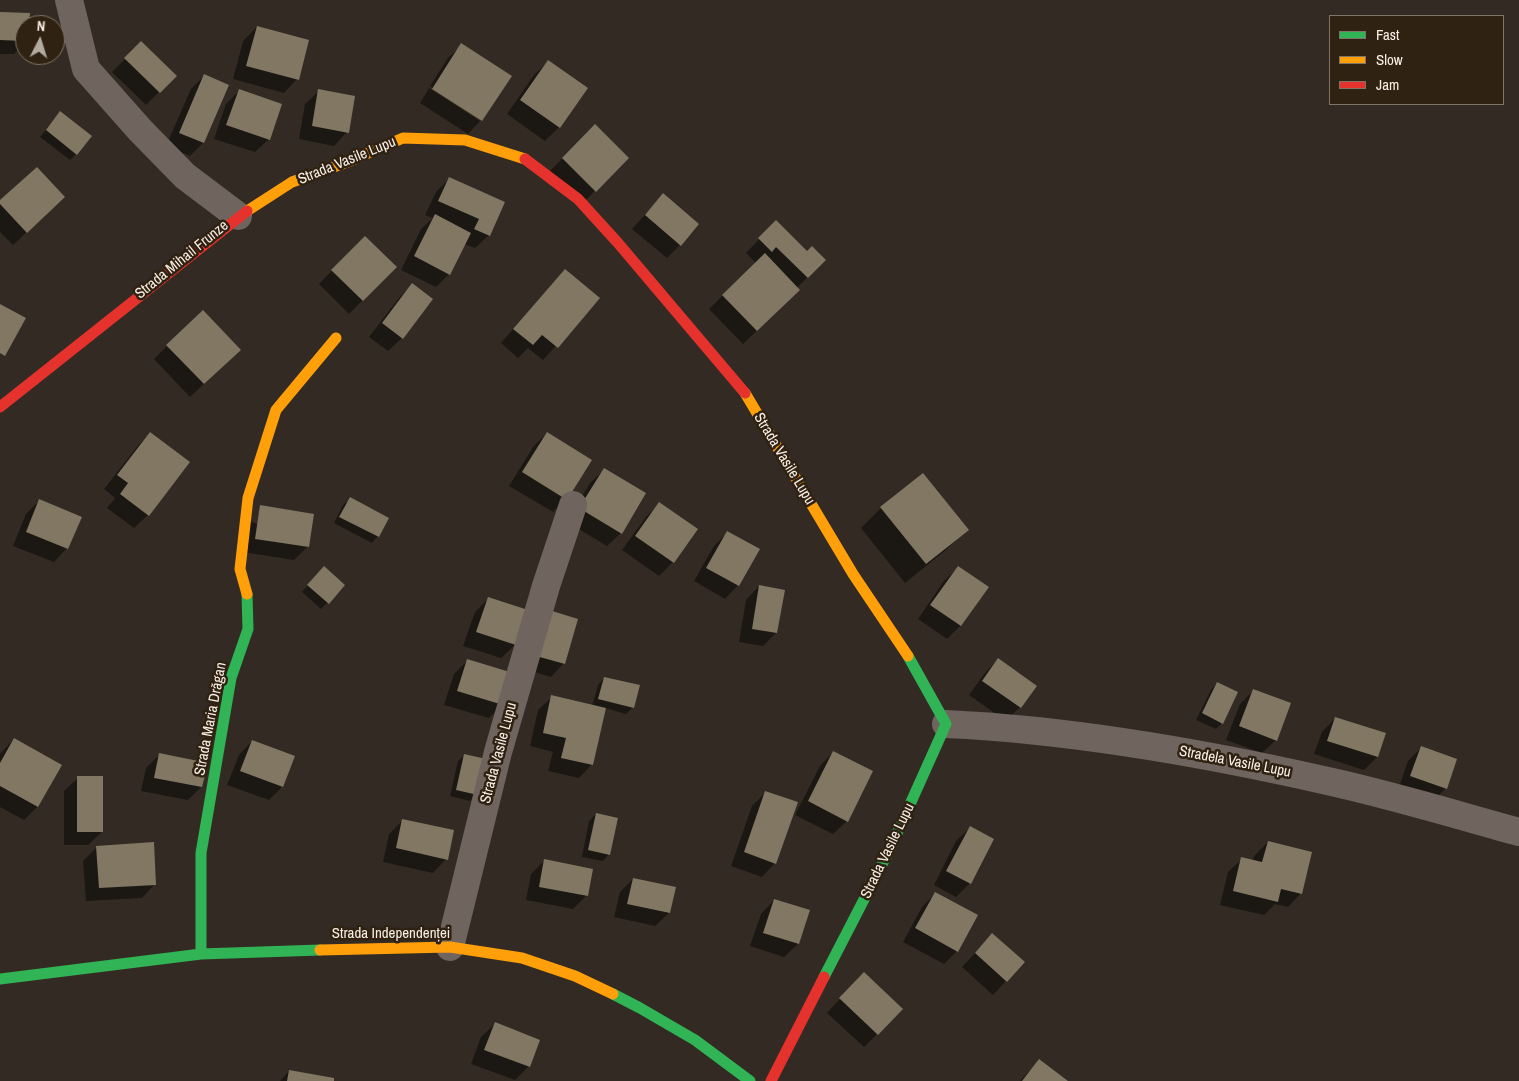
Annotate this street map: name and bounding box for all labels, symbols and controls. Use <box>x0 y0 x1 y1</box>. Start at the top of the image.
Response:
north arrow <box>15 15 65 65</box>
legend <box>1329 15 1504 105</box>
text: N <box>36 17 46 35</box>
text: Fast <box>1376 24 1399 45</box>
text: Slow <box>1376 49 1403 70</box>
text: Jam <box>1376 74 1399 95</box>
street label: Strada Vasile Lupu <box>296 133 398 189</box>
street label: Strada Mihail Frunze <box>132 217 232 303</box>
street label: Strada Vasile Lupu <box>750 410 818 508</box>
street label: Strada Maria Drăgan <box>191 661 231 777</box>
street label: Strada Vasile Lupu <box>477 701 521 805</box>
street label: Stradela Vasile Lupu <box>1178 742 1292 782</box>
street label: Strada Vasile Lupu <box>857 800 919 902</box>
street label: Strada Independenței <box>332 925 450 943</box>

